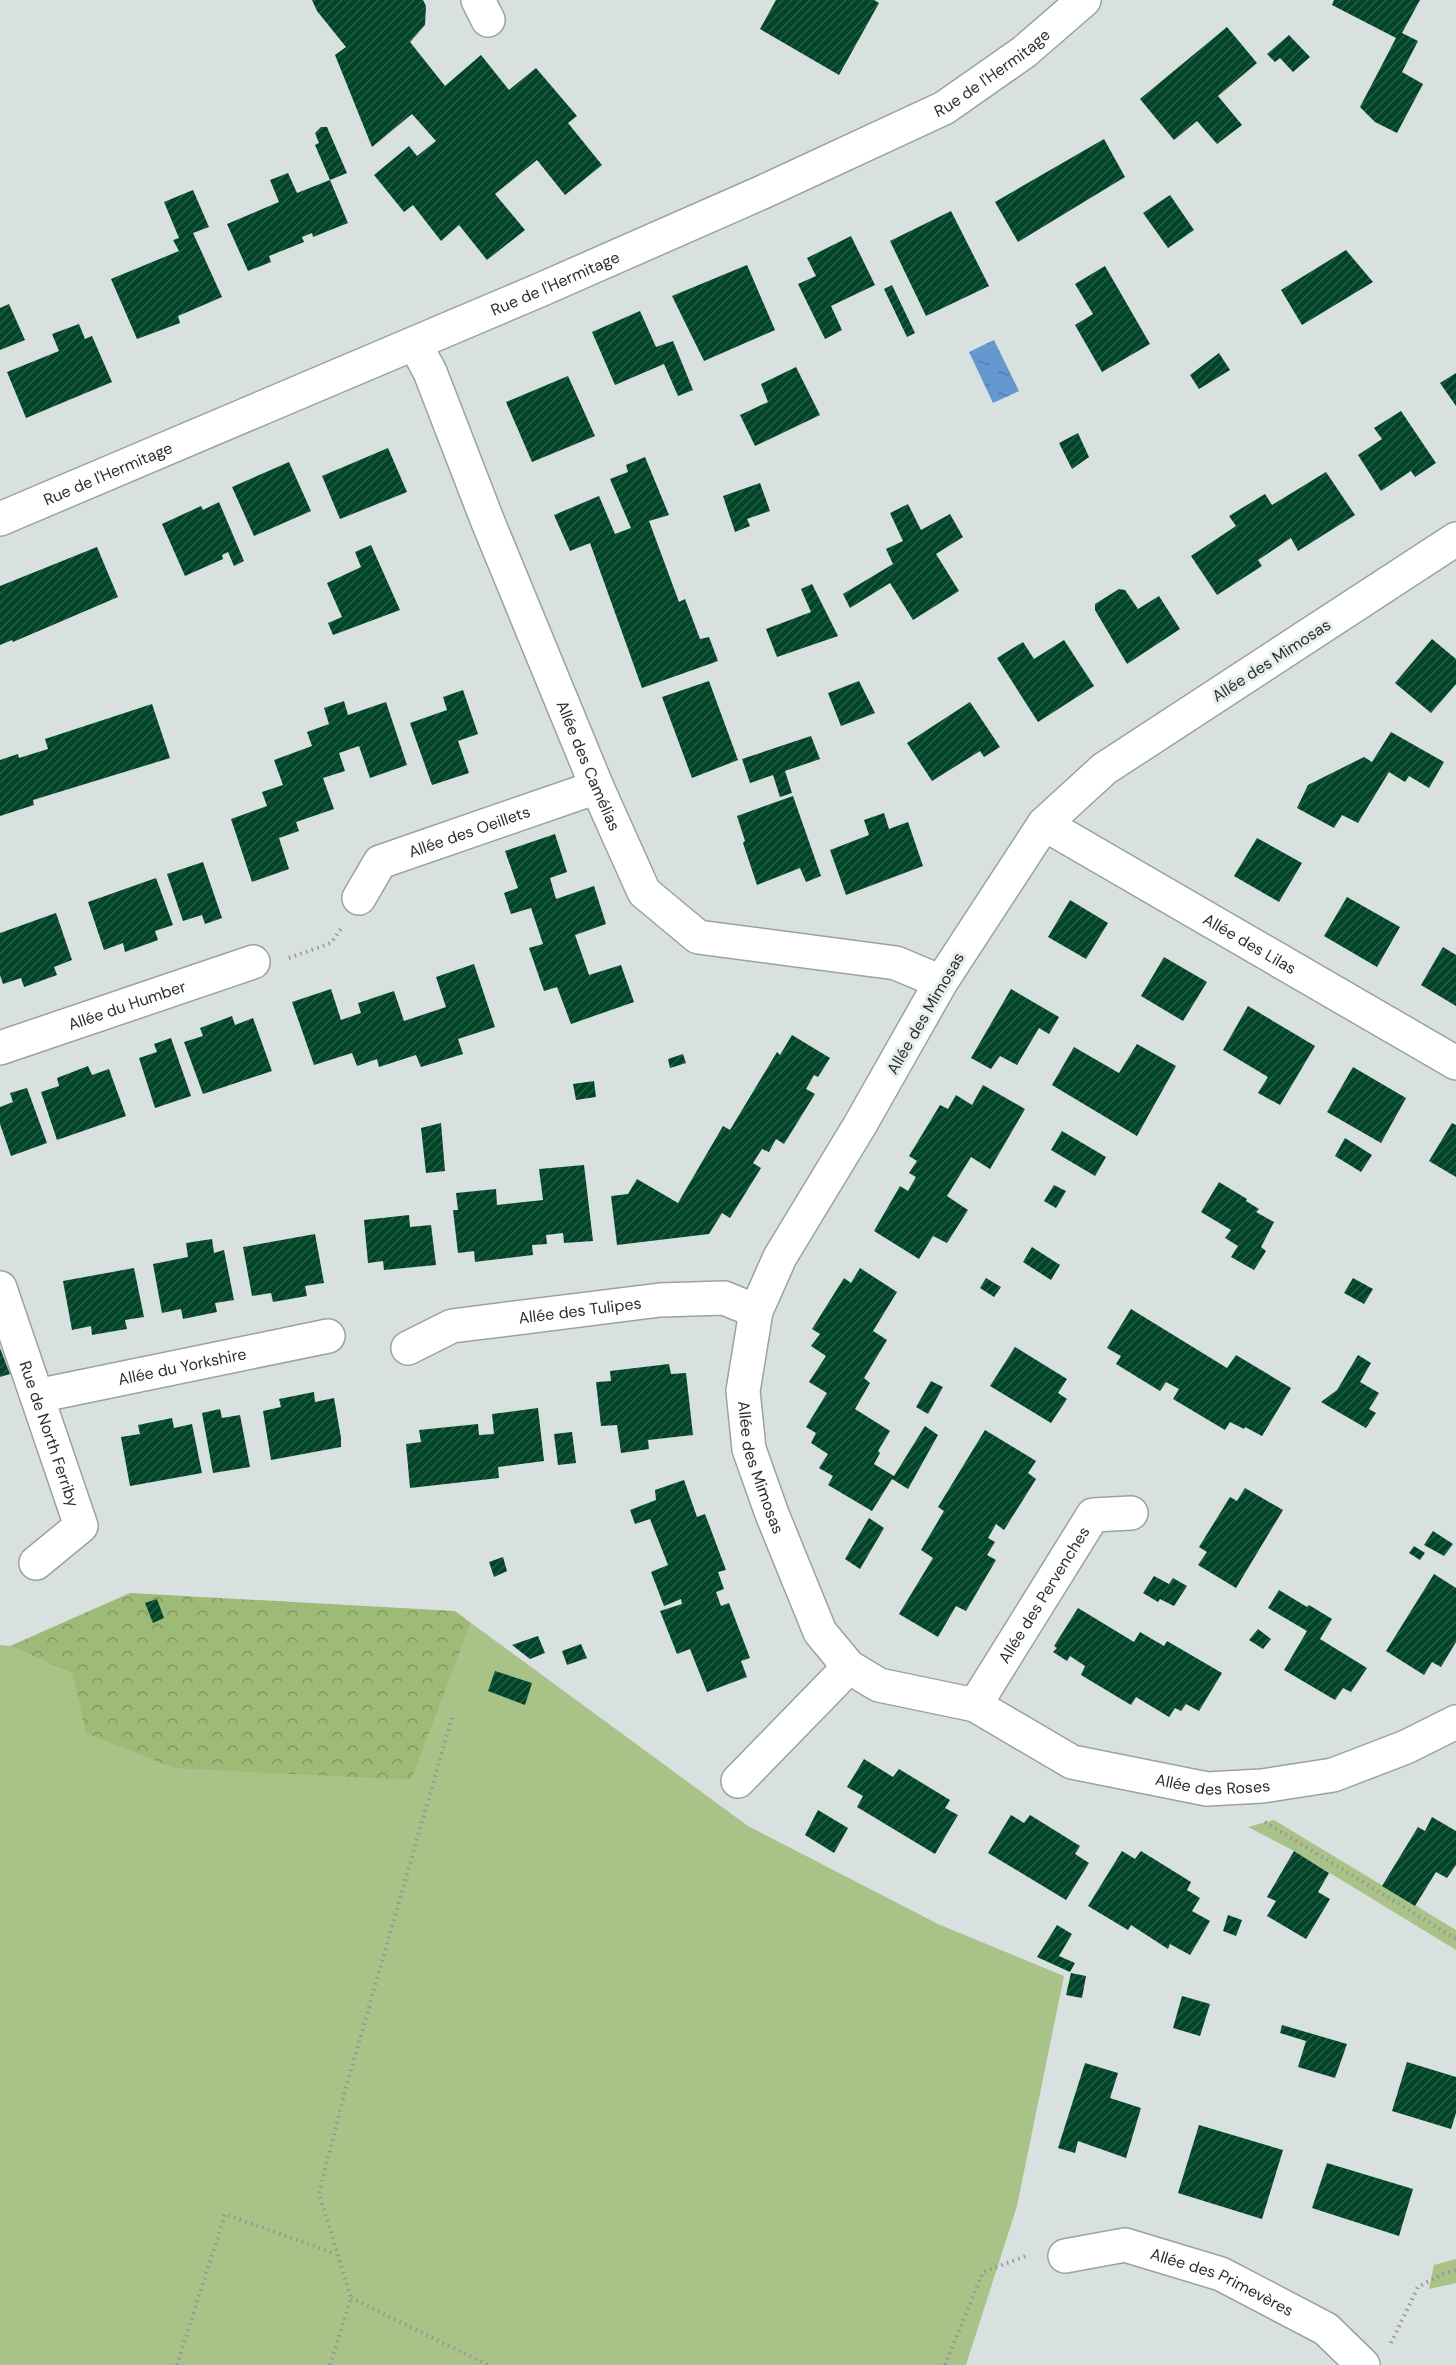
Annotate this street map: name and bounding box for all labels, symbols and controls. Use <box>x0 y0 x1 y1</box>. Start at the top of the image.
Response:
street label: Rue de l'Hermitage <box>931 24 1055 122</box>
street label: Rue de l'Hermitage <box>488 246 623 321</box>
street label: Rue de l'Hermitage <box>40 437 176 510</box>
street label: Allée des Mimosas <box>1208 614 1335 707</box>
street label: Allée des Camélias <box>552 697 625 834</box>
street label: Allée des Oeillets <box>406 801 533 862</box>
street label: Allée des Lilas <box>1199 909 1300 979</box>
street label: Allée des Mimosas <box>882 948 969 1078</box>
street label: Allée du Humber <box>65 976 189 1035</box>
street label: Allée des Tulipes <box>517 1292 643 1329</box>
street label: Allée du Yorkshire <box>116 1343 248 1390</box>
street label: Rue de North Ferriby <box>15 1358 84 1510</box>
street label: Allée des Mimosas <box>733 1400 789 1537</box>
street label: Allée des Pervenches <box>994 1522 1094 1667</box>
street label: Allée des Roses <box>1154 1769 1272 1800</box>
street label: Allée des Primevères <box>1148 2243 1297 2321</box>

